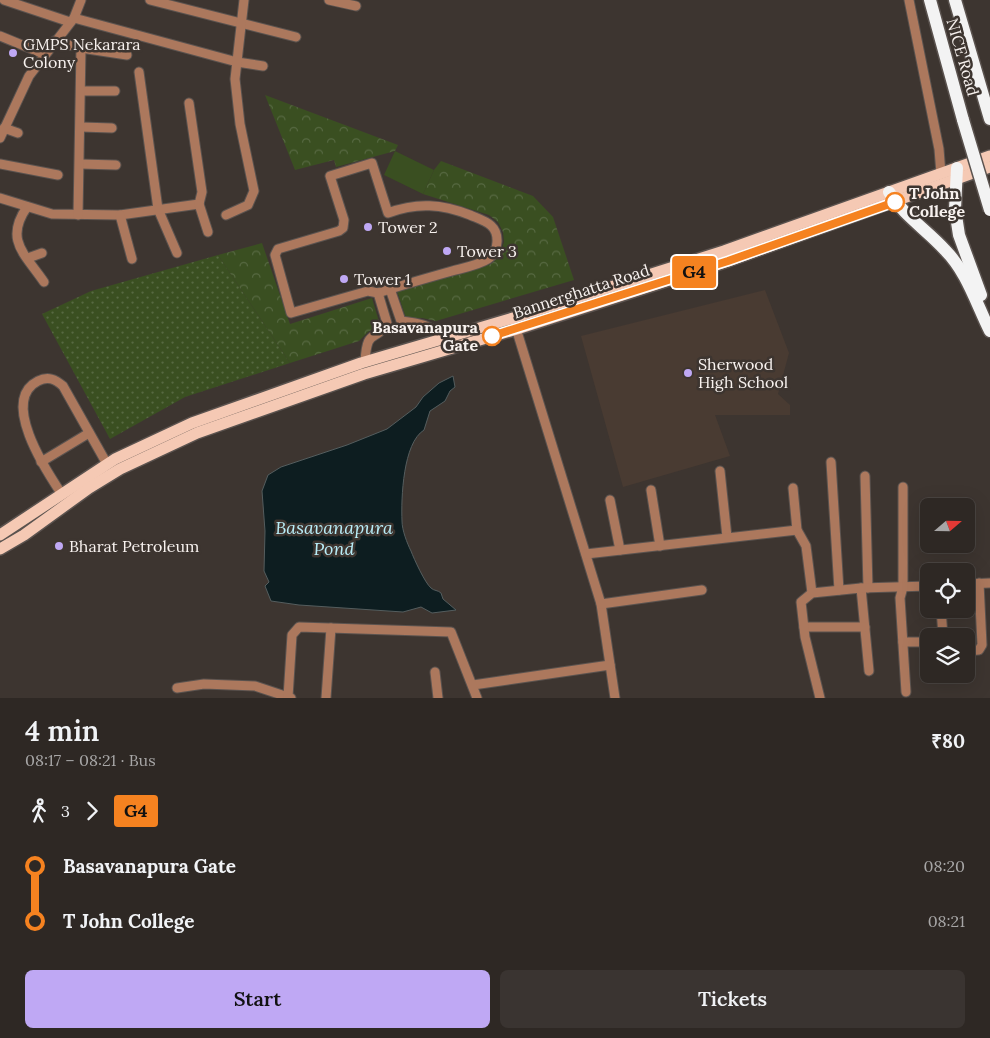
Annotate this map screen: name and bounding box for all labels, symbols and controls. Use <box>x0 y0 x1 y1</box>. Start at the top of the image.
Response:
street label: NICE Road <box>942 16 984 99</box>
place label: GMPS Nekarara Colony <box>23 34 141 72</box>
marker: GMPS Nekarara Colony <box>7 47 19 59</box>
place label: T John College <box>909 183 965 221</box>
marker: T John College <box>885 192 905 212</box>
place label: Tower 2 <box>378 217 438 237</box>
marker: Tower 2 <box>362 221 374 233</box>
place label: Tower 3 <box>457 241 517 261</box>
marker: Tower 3 <box>441 245 453 257</box>
line badge: G4 <box>672 256 716 288</box>
street label: Bannerghatta Road <box>510 259 652 322</box>
text: G4 <box>682 260 706 283</box>
place label: Tower 1 <box>354 269 411 289</box>
marker: Tower 1 <box>338 273 350 285</box>
place label: Basavanapura Gate <box>372 317 479 355</box>
marker: Basavanapura Gate <box>482 326 502 346</box>
place label: Sherwood High School <box>698 354 788 392</box>
marker: Sherwood High School <box>682 367 694 379</box>
north arrow <box>920 498 975 552</box>
map controls <box>920 498 975 683</box>
water label: Basavanapura Pond <box>275 516 393 560</box>
place label: Bharat Petroleum <box>69 536 199 556</box>
marker: Bharat Petroleum <box>53 540 65 552</box>
button: locate <box>920 563 975 618</box>
button: layers <box>920 628 975 683</box>
text: 4 min <box>25 713 99 749</box>
text: ₹80 <box>931 729 965 753</box>
text: 08:17 – 08:21 · Bus <box>25 750 156 770</box>
icon: walk <box>25 797 53 825</box>
icon: forward <box>78 797 106 825</box>
text: G4 <box>124 799 148 822</box>
text: 3 <box>61 801 70 821</box>
text: Basavanapura Gate <box>63 854 236 878</box>
text: 08:20 <box>924 856 965 876</box>
text: T John College <box>63 909 194 933</box>
text: 08:21 <box>928 911 965 931</box>
button: Start <box>25 970 490 1028</box>
button: Tickets <box>500 970 965 1028</box>

